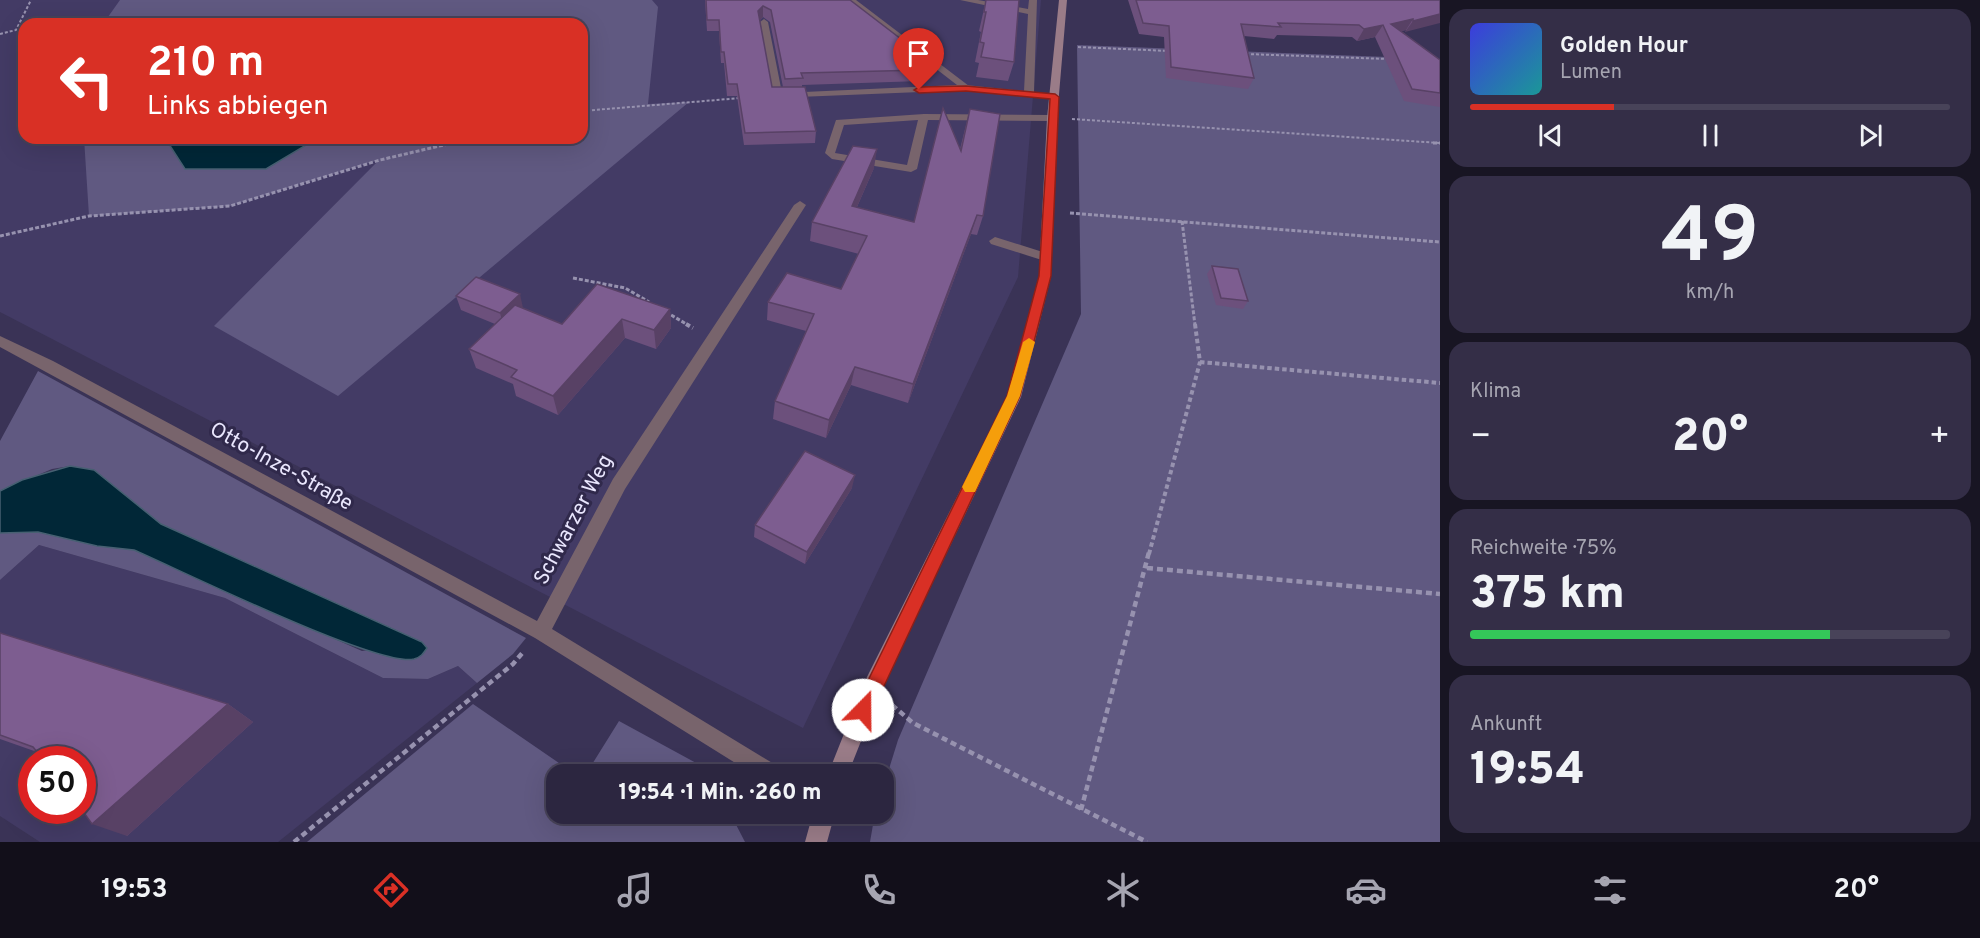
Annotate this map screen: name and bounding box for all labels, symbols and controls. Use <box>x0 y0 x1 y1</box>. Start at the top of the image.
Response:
pin <box>893 28 944 90</box>
text: Golden Hour <box>1560 33 1688 60</box>
icon: arrive <box>902 37 935 70</box>
text: 210 m <box>147 38 264 91</box>
icon: left <box>48 42 126 120</box>
text: Lumen <box>1560 60 1622 86</box>
text: Links abbiegen <box>147 90 328 124</box>
icon: previous <box>1534 119 1567 152</box>
icon: pause <box>1694 119 1727 152</box>
icon: next <box>1854 119 1887 152</box>
text: 49 <box>1661 191 1759 290</box>
text: km/h <box>1686 280 1734 306</box>
text: Klima <box>1470 379 1521 405</box>
text: 20° <box>1672 410 1748 467</box>
street label: Otto-Inze-Straße <box>205 417 357 517</box>
text: − <box>1470 417 1491 459</box>
text: + <box>1929 417 1950 459</box>
street label: Schwarzer Weg <box>528 450 620 590</box>
text: Reichweite · 75% <box>1470 536 1617 562</box>
text: 375 km <box>1470 567 1625 624</box>
position arrow <box>831 678 895 742</box>
text: Ankunft <box>1470 712 1542 738</box>
text: 19:54 <box>1470 743 1585 800</box>
speed limit sign: 50 <box>18 746 96 824</box>
text: 19:54 · 1 Min. · 260 m <box>618 780 822 807</box>
icon: directions <box>370 869 412 911</box>
icon: music <box>614 869 656 911</box>
icon: phone <box>858 869 900 911</box>
icon: climate <box>1102 869 1144 911</box>
icon: car <box>1345 869 1387 911</box>
icon: filters <box>1589 869 1631 911</box>
text: 19:53 <box>101 873 168 907</box>
text: 20° <box>1833 873 1879 907</box>

